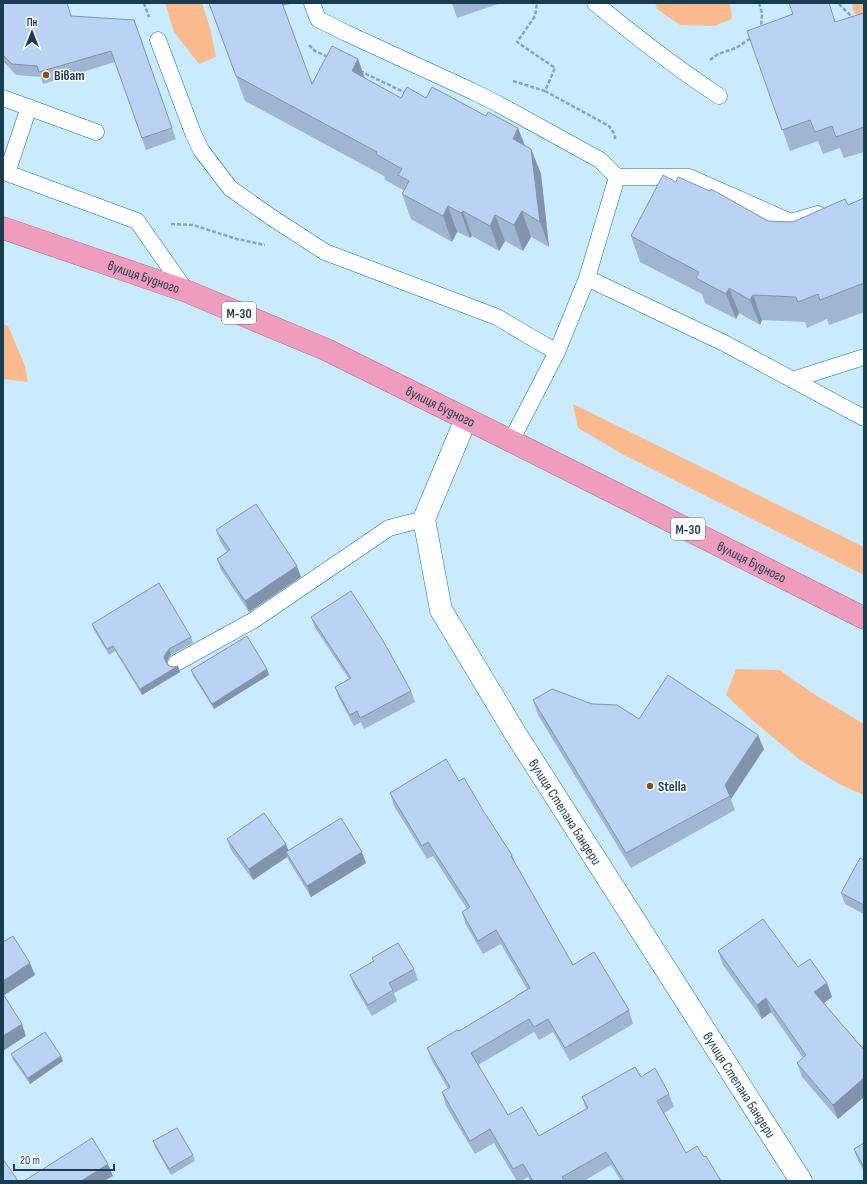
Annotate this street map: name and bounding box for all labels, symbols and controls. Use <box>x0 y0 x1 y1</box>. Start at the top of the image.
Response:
north arrow <box>12 12 52 52</box>
text: Пн <box>27 16 38 29</box>
place label: Віват <box>54 67 85 84</box>
marker: Віват <box>41 70 51 80</box>
street label: вулиця Будного <box>105 257 182 297</box>
road number: М-30 <box>222 302 256 324</box>
street label: вулиця Будного <box>403 382 478 431</box>
road number: М-30 <box>671 518 705 540</box>
street label: вулиця Будного <box>714 538 789 587</box>
street label: вулиця Степана Бандери <box>525 756 605 868</box>
place label: Stella <box>658 778 687 795</box>
marker: Stella <box>645 781 655 791</box>
street label: вулиця Степана Бандери <box>699 1029 779 1141</box>
scale bar <box>14 1146 114 1172</box>
text: 20 m <box>20 1153 40 1168</box>

